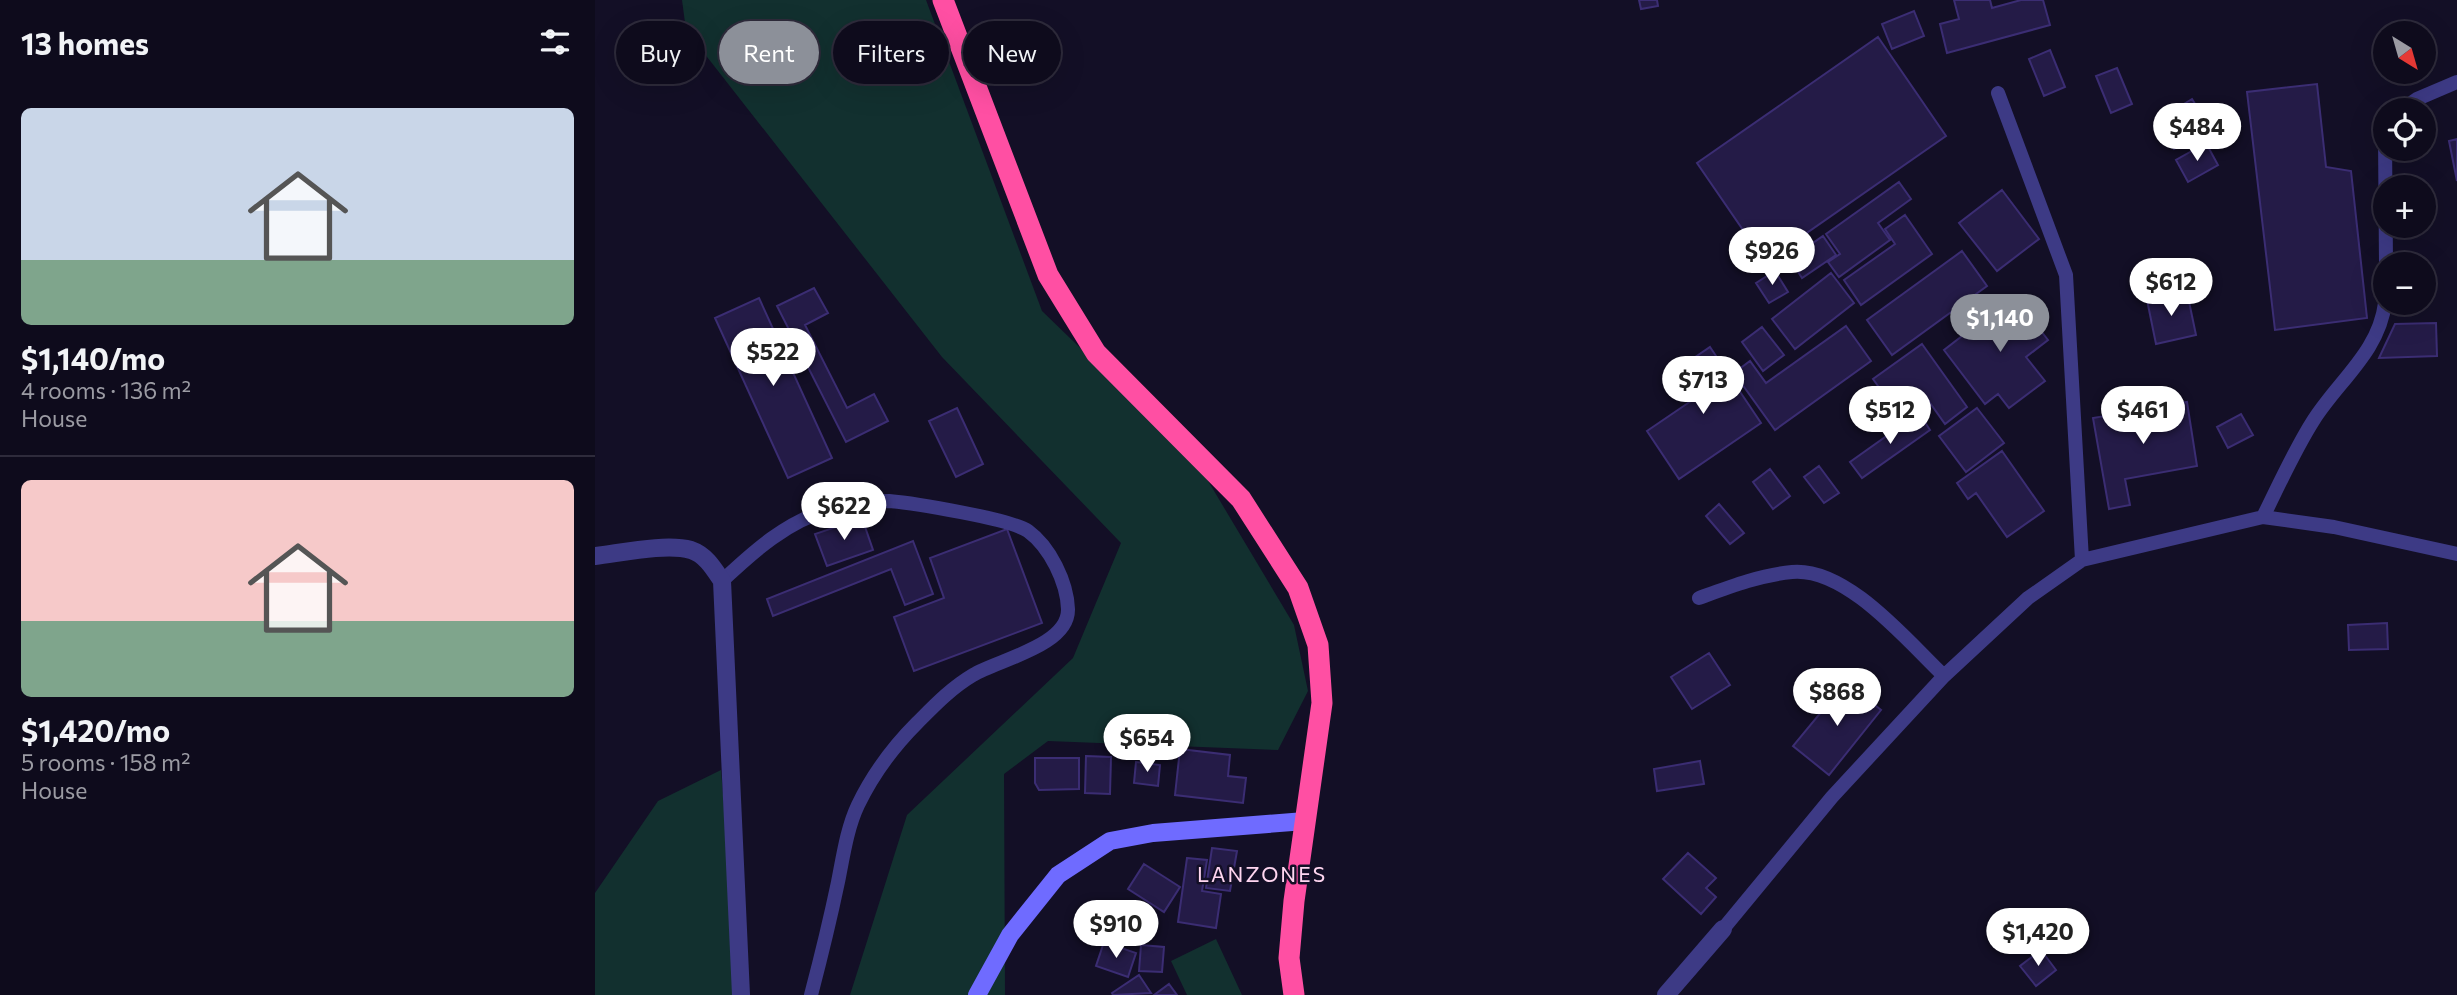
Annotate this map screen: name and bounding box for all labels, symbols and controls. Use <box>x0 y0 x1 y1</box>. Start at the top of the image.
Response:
chip: Buy <box>616 21 705 84</box>
chip: Rent <box>719 21 819 84</box>
chip: Filters <box>833 21 949 84</box>
chip: New <box>963 21 1061 84</box>
north arrow <box>2373 21 2436 84</box>
map controls <box>2373 21 2436 315</box>
icon: filters <box>536 23 574 61</box>
text: 13 homes <box>21 24 149 61</box>
button: locate <box>2373 98 2436 161</box>
pin: $484 <box>2156 104 2238 163</box>
text: $484 <box>2169 112 2225 140</box>
icon: home <box>235 153 361 279</box>
button: + <box>2373 175 2436 238</box>
pin: $926 <box>1731 228 1813 287</box>
text: $926 <box>1745 236 1799 264</box>
button: − <box>2373 252 2436 315</box>
pin: $612 <box>2130 258 2212 318</box>
text: $612 <box>2146 267 2196 295</box>
pin: $1,140 <box>1943 294 2057 354</box>
text: $1,140 <box>1966 303 2034 331</box>
pin: $522 <box>732 328 814 388</box>
text: $522 <box>747 337 799 365</box>
text: $1,140/mo <box>21 339 165 376</box>
pin: $713 <box>1662 356 1744 416</box>
text: $713 <box>1678 365 1728 393</box>
text: 4 rooms · 136 m² <box>21 376 191 404</box>
pin: $512 <box>1849 386 1931 446</box>
pin: $461 <box>2102 386 2184 446</box>
text: $512 <box>1865 395 1915 423</box>
text: $461 <box>2117 395 2169 423</box>
text: House <box>21 404 87 432</box>
pin: $622 <box>803 482 885 542</box>
text: $622 <box>817 491 871 519</box>
icon: home <box>235 525 361 651</box>
pin: $868 <box>1796 668 1878 728</box>
text: $868 <box>1809 677 1865 705</box>
text: $1,420/mo <box>21 711 170 748</box>
pin: $654 <box>1106 714 1188 774</box>
text: $654 <box>1120 723 1174 751</box>
text: 5 rooms · 158 m² <box>21 748 190 776</box>
text: House <box>21 776 87 804</box>
district label: LANZONES <box>1197 861 1327 886</box>
pin: $910 <box>1075 900 1157 960</box>
pin: $1,420 <box>1981 908 2095 968</box>
text: $910 <box>1089 909 1143 937</box>
text: $1,420 <box>2002 917 2074 945</box>

